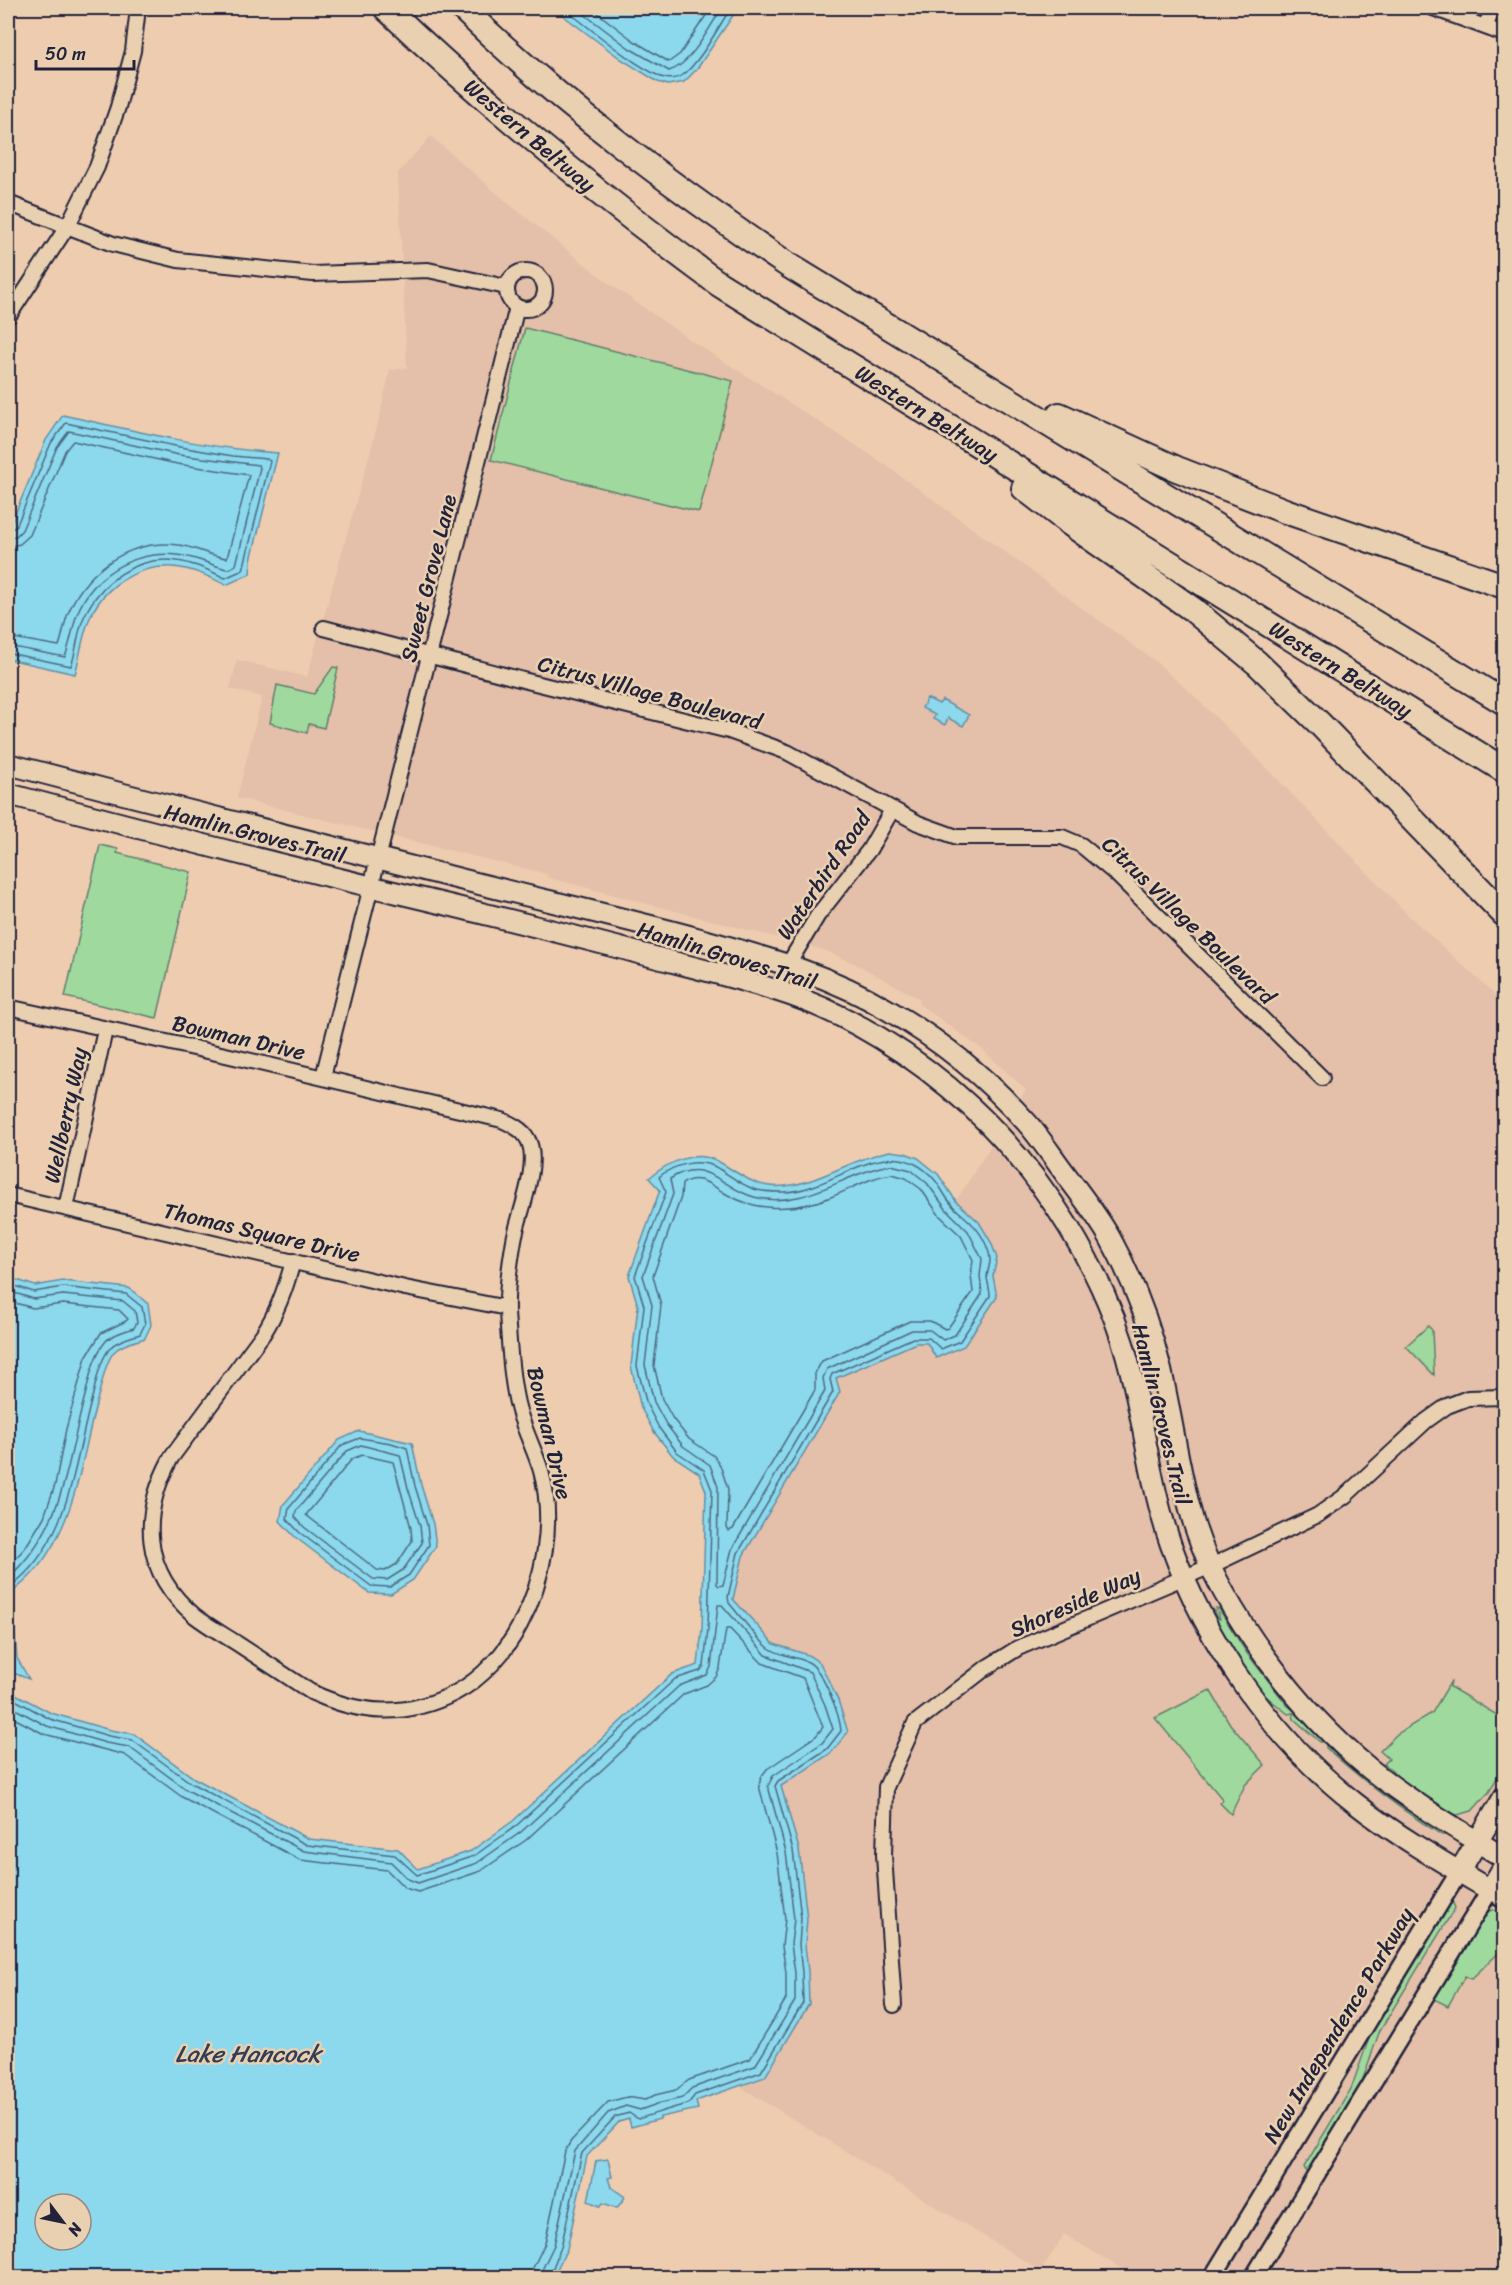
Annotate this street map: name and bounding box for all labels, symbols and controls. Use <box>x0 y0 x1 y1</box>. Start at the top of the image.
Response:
scale bar <box>36 33 134 71</box>
text: 50 m <box>45 38 86 70</box>
street label: Western Beltway <box>455 68 605 203</box>
street label: Western Beltway <box>847 354 1007 474</box>
street label: Sweet Grove Lane <box>389 490 468 666</box>
street label: Western Beltway <box>1261 610 1421 730</box>
street label: Citrus Village Boulevard <box>533 644 768 742</box>
street label: Hamlin Groves Trail <box>160 792 351 875</box>
street label: Waterbird Road <box>766 801 882 948</box>
street label: Citrus Village Boulevard <box>1092 826 1286 1015</box>
street label: Hamlin Groves Trail <box>632 910 822 1002</box>
street label: Bowman Drive <box>168 1003 309 1072</box>
street label: Wellberry Way <box>32 1043 99 1187</box>
street label: Thomas Square Drive <box>160 1191 364 1274</box>
street label: Hamlin Groves Trail <box>1120 1319 1203 1510</box>
street label: Bowman Drive <box>515 1363 584 1504</box>
street label: Shoreside Way <box>1003 1556 1148 1649</box>
street label: New Independence Parkway <box>1252 1899 1425 2151</box>
water label: Lake Hancock <box>175 2033 324 2075</box>
north arrow <box>33 2192 93 2252</box>
text: N <box>60 2216 91 2243</box>

